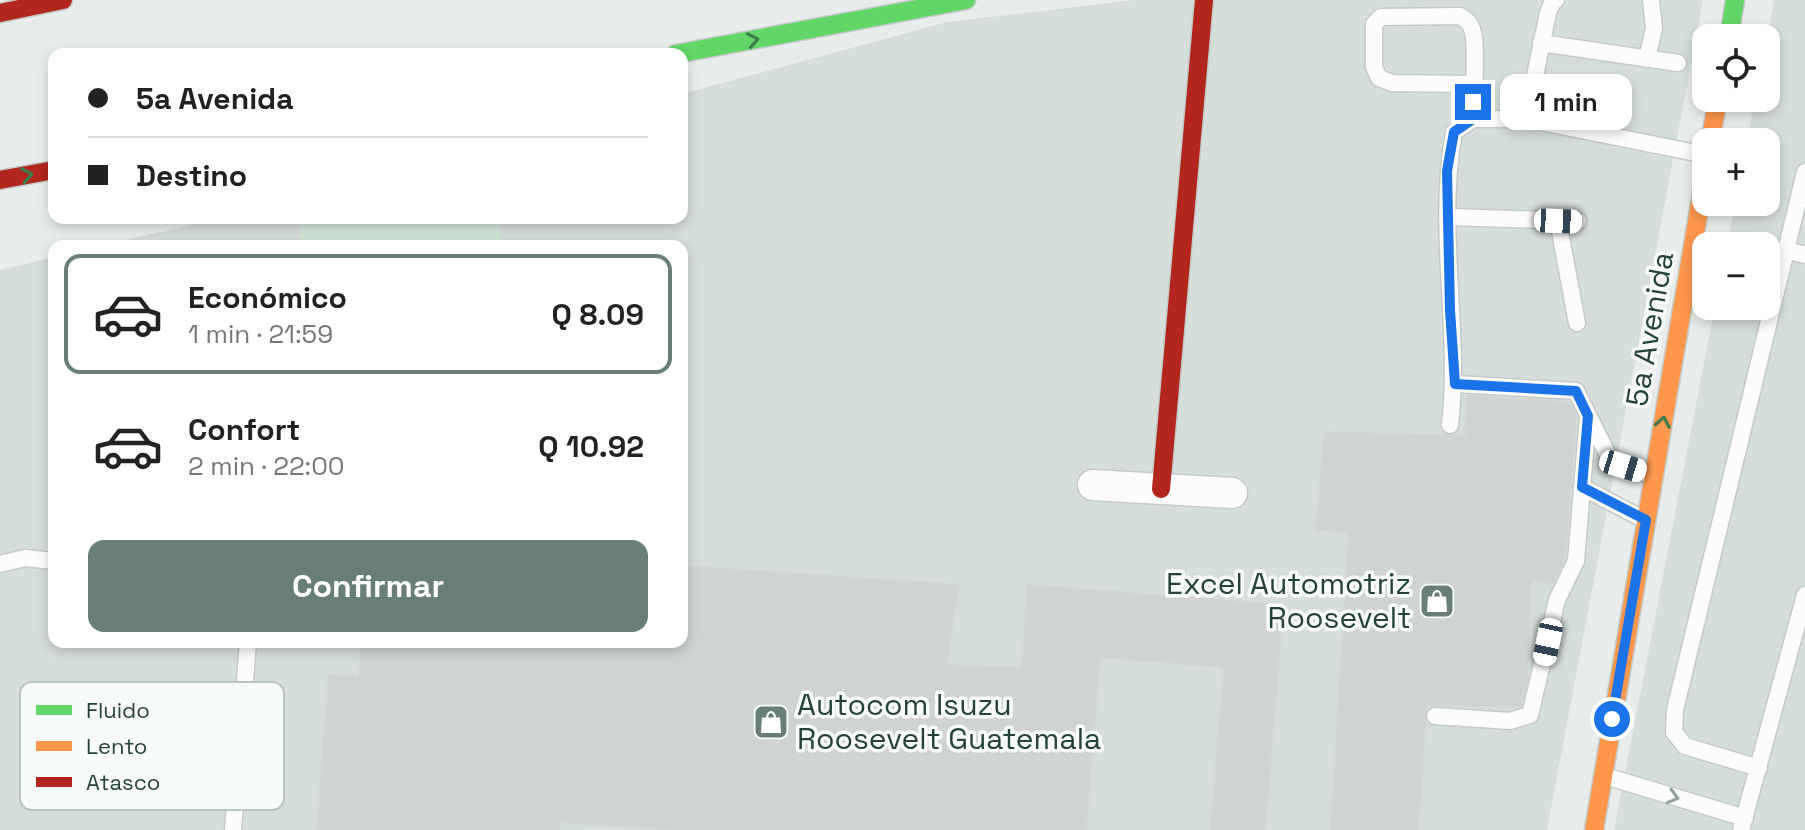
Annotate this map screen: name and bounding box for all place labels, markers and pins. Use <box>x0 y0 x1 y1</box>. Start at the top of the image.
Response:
place label: Excel Automotriz Roosevelt <box>1166 564 1411 637</box>
shop icon: Excel Automotriz Roosevelt <box>1418 582 1456 620</box>
place label: Autocom Isuzu Roosevelt Guatemala <box>797 685 1101 758</box>
shop icon: Autocom Isuzu Roosevelt Guatemala <box>752 703 790 741</box>

